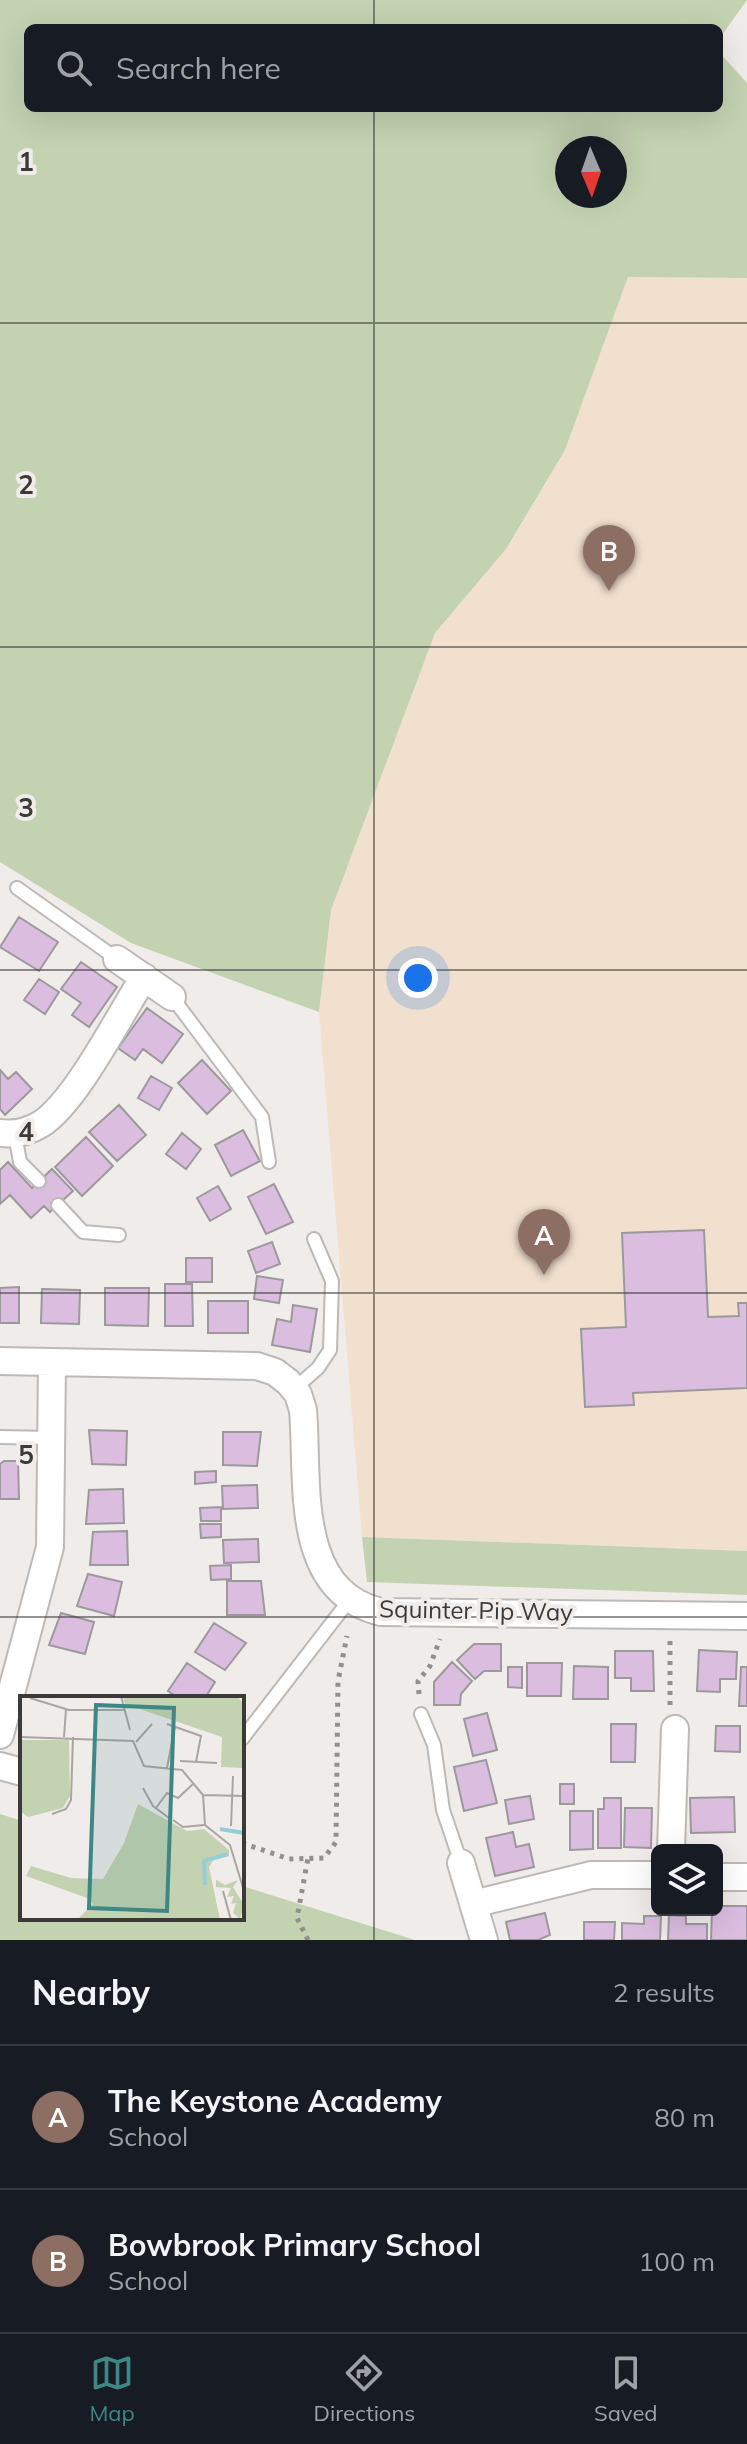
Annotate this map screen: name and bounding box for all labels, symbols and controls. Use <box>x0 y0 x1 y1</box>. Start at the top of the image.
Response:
search box <box>24 24 723 112</box>
icon: search <box>52 46 96 90</box>
text: Search here <box>116 49 281 87</box>
north arrow <box>555 136 627 208</box>
text: 1 <box>18 145 34 178</box>
text: 2 <box>18 468 34 501</box>
pin: B <box>583 525 635 591</box>
text: 3 <box>18 791 34 824</box>
your location <box>398 958 438 998</box>
text: 4 <box>18 1115 34 1148</box>
pin: A <box>518 1209 570 1275</box>
text: 5 <box>18 1438 34 1471</box>
street label: Squinter Pip Way <box>379 1593 573 1627</box>
inset map <box>20 1696 244 1920</box>
map controls <box>651 1844 723 1916</box>
button: layers <box>651 1844 723 1916</box>
text: Nearby <box>32 1971 150 2014</box>
text: 2 results <box>613 1976 715 2009</box>
text: The Keystone Academy <box>108 2082 442 2120</box>
text: A <box>48 2101 68 2134</box>
text: 80 m <box>654 2101 715 2134</box>
text: School <box>108 2120 188 2153</box>
text: Bowbrook Primary School <box>108 2226 481 2264</box>
text: B <box>49 2245 67 2278</box>
text: 100 m <box>639 2245 715 2278</box>
text: School <box>108 2264 188 2297</box>
tab: Map <box>89 2351 135 2427</box>
tab: Directions <box>314 2351 415 2427</box>
tab: Saved <box>594 2351 658 2427</box>

